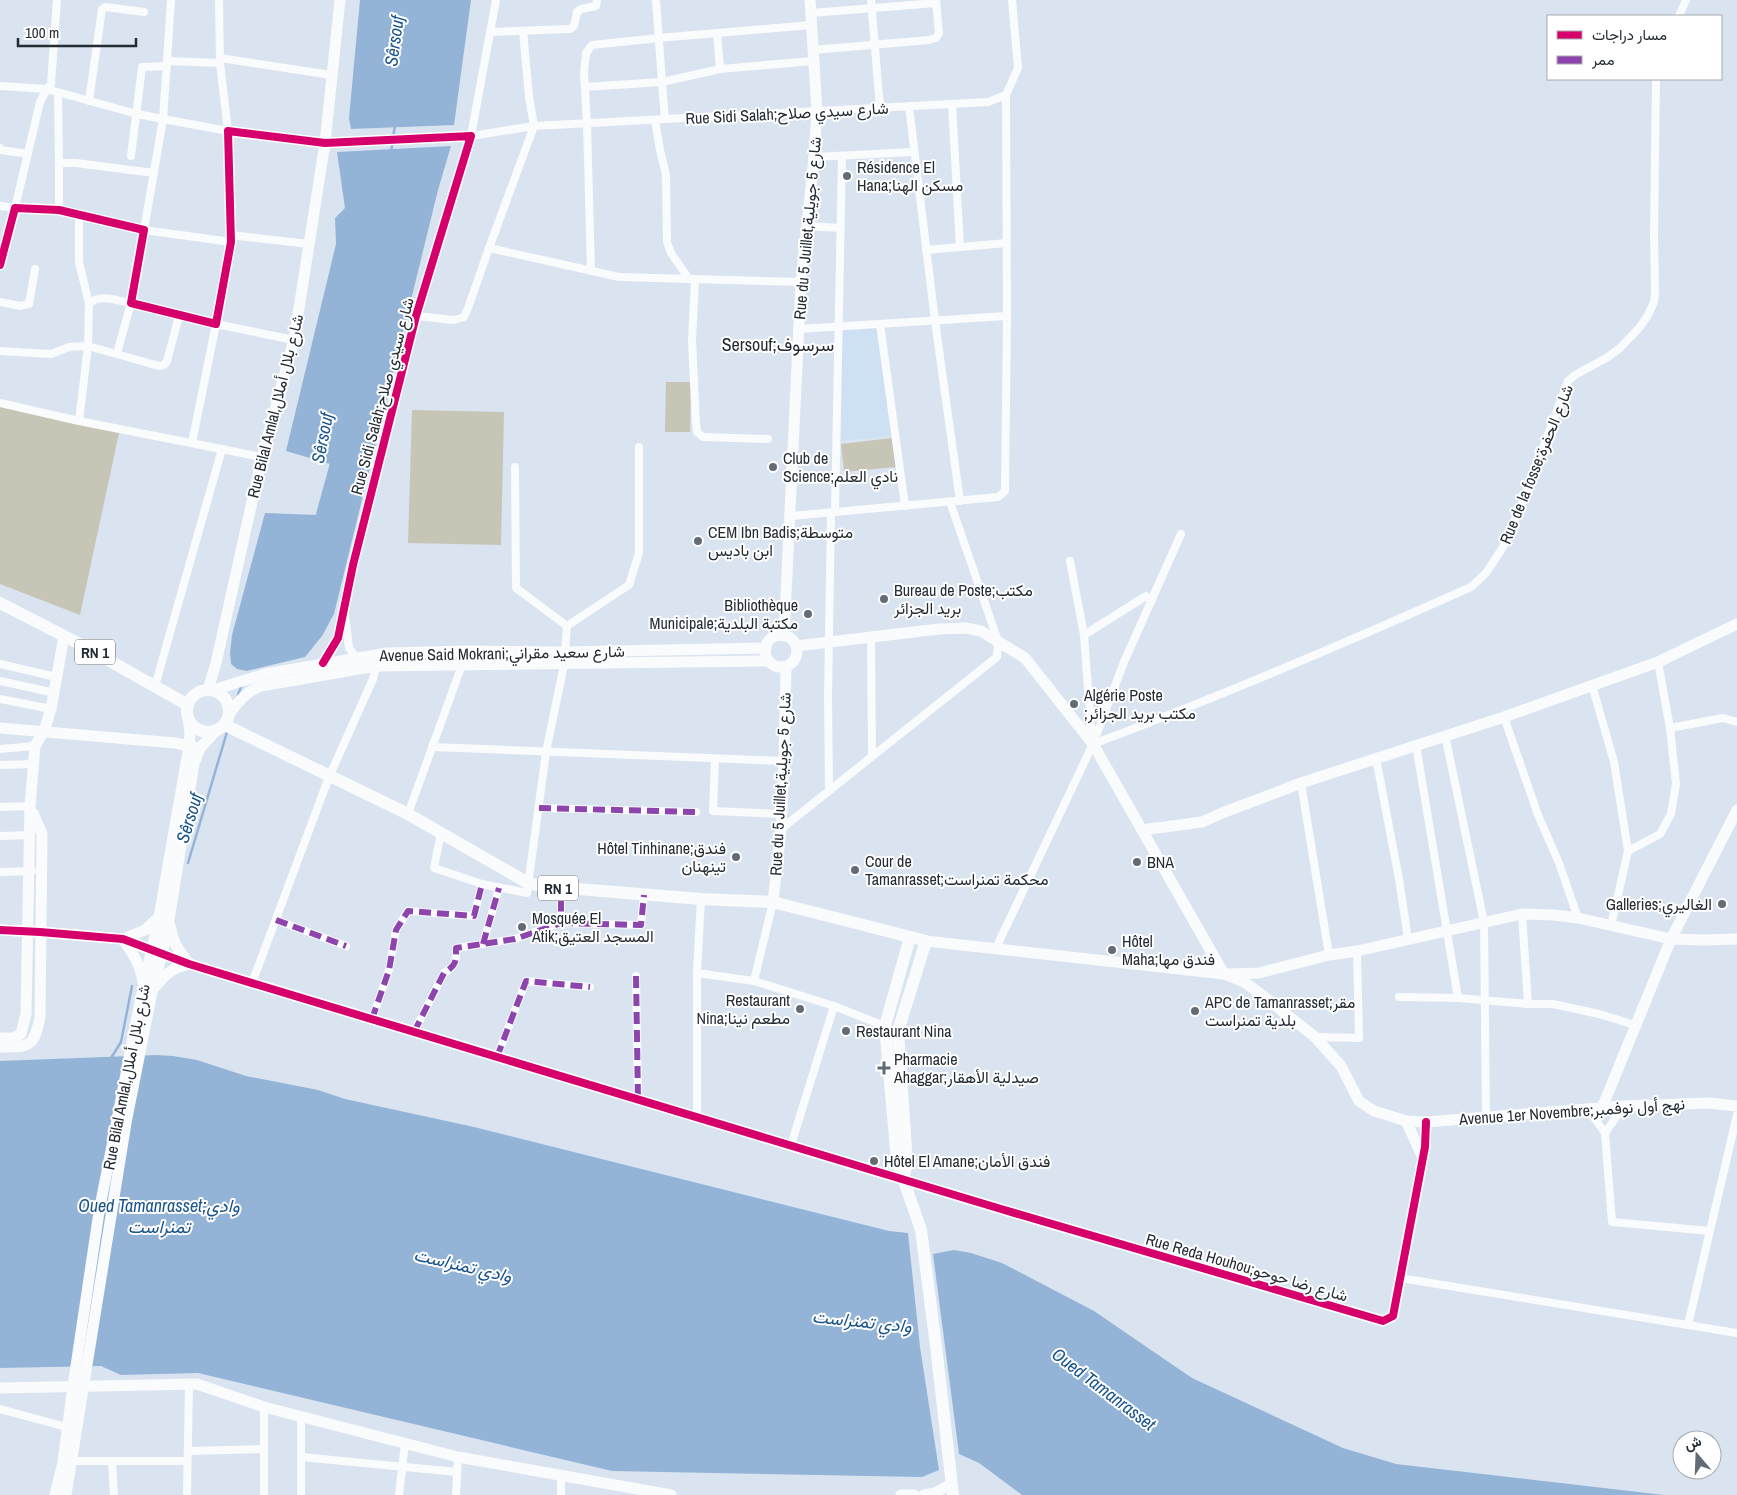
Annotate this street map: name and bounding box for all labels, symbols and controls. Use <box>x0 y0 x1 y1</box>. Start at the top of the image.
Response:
water label: Sêrsouf <box>378 12 410 68</box>
scale bar <box>18 15 135 47</box>
legend <box>1547 15 1722 80</box>
text: 100 m <box>25 22 59 43</box>
text: مسار دراجات <box>1592 24 1667 45</box>
text: ممر <box>1591 49 1614 70</box>
street label: Rue Sidi Salah;شارع سيدي صلاح <box>685 97 889 132</box>
street label: Rue du 5 Juillet,شارع 5 جويلية <box>788 136 827 321</box>
place label: Résidence El Hana;مسكن الهنا <box>857 156 963 196</box>
marker: Résidence El Hana;مسكن الهنا <box>841 170 853 182</box>
street label: Rue Sidi Salah;شارع سيدي صلاح <box>345 295 422 498</box>
street label: Rue Bilal Amlal,شارع بلال أملال <box>241 312 309 500</box>
district label: Sersouf;سرسوف <box>722 332 834 357</box>
street label: Rue de la fosse;شارع الحفرة <box>1494 381 1579 547</box>
water label: Sêrsouf <box>305 409 339 465</box>
place label: Club de Science;نادي العلم <box>783 447 898 490</box>
marker: Club de Science;نادي العلم <box>767 461 779 473</box>
place label: CEM Ibn Badis;متوسطة ابن باديس <box>708 521 853 561</box>
marker: CEM Ibn Badis;متوسطة ابن باديس <box>692 535 704 547</box>
place label: Bureau de Poste;مكتب بريد الجزائر <box>893 579 1033 619</box>
marker: Bureau de Poste;مكتب بريد الجزائر <box>878 593 890 605</box>
place label: Bibliothèque Municipale;مكتبة البلدية <box>650 594 798 634</box>
marker: Bibliothèque Municipale;مكتبة البلدية <box>802 608 814 620</box>
road number: RN 1 <box>75 640 115 664</box>
street label: Avenue Said Mokrani;شارع سعيد مقراني <box>378 640 625 669</box>
place label: Algérie Poste ;مكتب بريد الجزائر <box>1083 684 1196 724</box>
street label: Rue du 5 Juillet,شارع 5 جويلية <box>764 692 797 876</box>
marker: Algérie Poste ;مكتب بريد الجزائر <box>1068 698 1080 710</box>
water label: Sêrsouf <box>170 788 209 846</box>
place label: Hôtel Tinhinane;فندق تينهنان <box>597 837 726 877</box>
place label: Cour de Tamanrasset;محكمة تمنراست <box>865 850 1049 890</box>
marker: Hôtel Tinhinane;فندق تينهنان <box>730 851 742 863</box>
place label: BNA <box>1147 851 1174 873</box>
marker: BNA <box>1131 856 1143 868</box>
marker: Cour de Tamanrasset;محكمة تمنراست <box>849 864 861 876</box>
road number: RN 1 <box>538 876 578 900</box>
place label: Galleries;الغاليري <box>1606 893 1712 918</box>
marker: Galleries;الغاليري <box>1716 898 1728 910</box>
place label: Mosquée El Atik;المسجد العتيق <box>531 907 654 947</box>
marker: Mosquée El Atik;المسجد العتيق <box>516 921 528 933</box>
place label: Hôtel Maha;فندق مها <box>1122 930 1215 970</box>
marker: Hôtel Maha;فندق مها <box>1106 944 1118 956</box>
street label: Rue Bilal Amlal,شارع بلال أملال <box>97 982 156 1172</box>
place label: Restaurant Nina;مطعم نينا <box>696 989 790 1029</box>
place label: APC de Tamanrasset;مقر بلدية تمنراست <box>1204 991 1355 1031</box>
marker: Restaurant Nina;مطعم نينا <box>794 1003 806 1015</box>
marker: APC de Tamanrasset;مقر بلدية تمنراست <box>1189 1005 1201 1017</box>
place label: Restaurant Nina <box>856 1020 952 1042</box>
marker: Restaurant Nina <box>840 1025 852 1037</box>
place label: Pharmacie Ahaggar;صيدلية الأهقار <box>893 1048 1039 1088</box>
marker: Pharmacie Ahaggar;صيدلية الأهقار <box>878 1062 890 1074</box>
street label: Avenue 1er Novembre;نهج أول نوفمبر <box>1457 1092 1686 1131</box>
place label: Hôtel El Amane;فندق الأمان <box>884 1150 1050 1172</box>
marker: Hôtel El Amane;فندق الأمان <box>868 1155 880 1167</box>
water label: Oued Tamanrasset;وادي تمنراست <box>78 1193 240 1239</box>
street label: Rue Reda Houhou;شارع رضا حوحو <box>1143 1228 1351 1307</box>
water label: وادي تمنراست <box>411 1242 515 1291</box>
water label: وادي تمنراست <box>810 1303 913 1342</box>
water label: Oued Tamanrasset <box>1047 1342 1162 1437</box>
north arrow <box>1672 1430 1722 1480</box>
text: ش <box>1682 1431 1704 1454</box>

